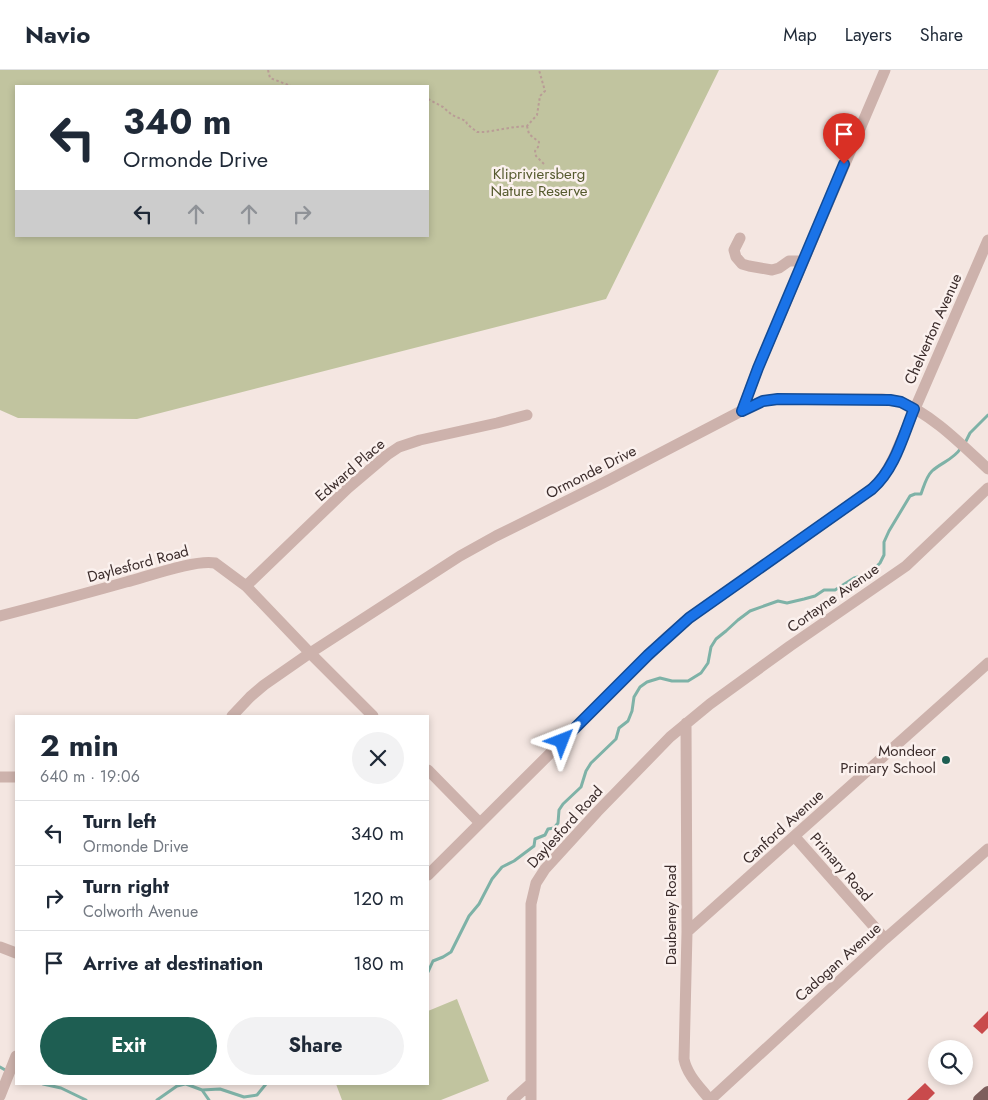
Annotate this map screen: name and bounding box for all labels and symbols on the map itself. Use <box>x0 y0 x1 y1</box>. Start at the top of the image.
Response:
pin <box>823 113 865 164</box>
park label: Klipriviersberg Nature Reserve <box>490 163 588 202</box>
street label: Chelverton Avenue <box>899 270 967 388</box>
street label: Edward Place <box>310 433 390 507</box>
street label: Ormonde Drive <box>542 440 640 504</box>
street label: Daylesford Road <box>85 540 191 588</box>
street label: Cortayne Avenue <box>783 558 884 638</box>
position arrow <box>535 714 587 766</box>
place label: Mondeor Primary School <box>840 740 937 779</box>
marker: Mondeor Primary School <box>940 754 952 766</box>
street label: Daylesford Road <box>522 781 608 873</box>
street label: Canford Avenue <box>737 784 829 870</box>
street label: Primary Road <box>805 828 877 906</box>
street label: Daubeney Road <box>660 865 682 965</box>
street label: Cadogan Avenue <box>790 917 886 1007</box>

